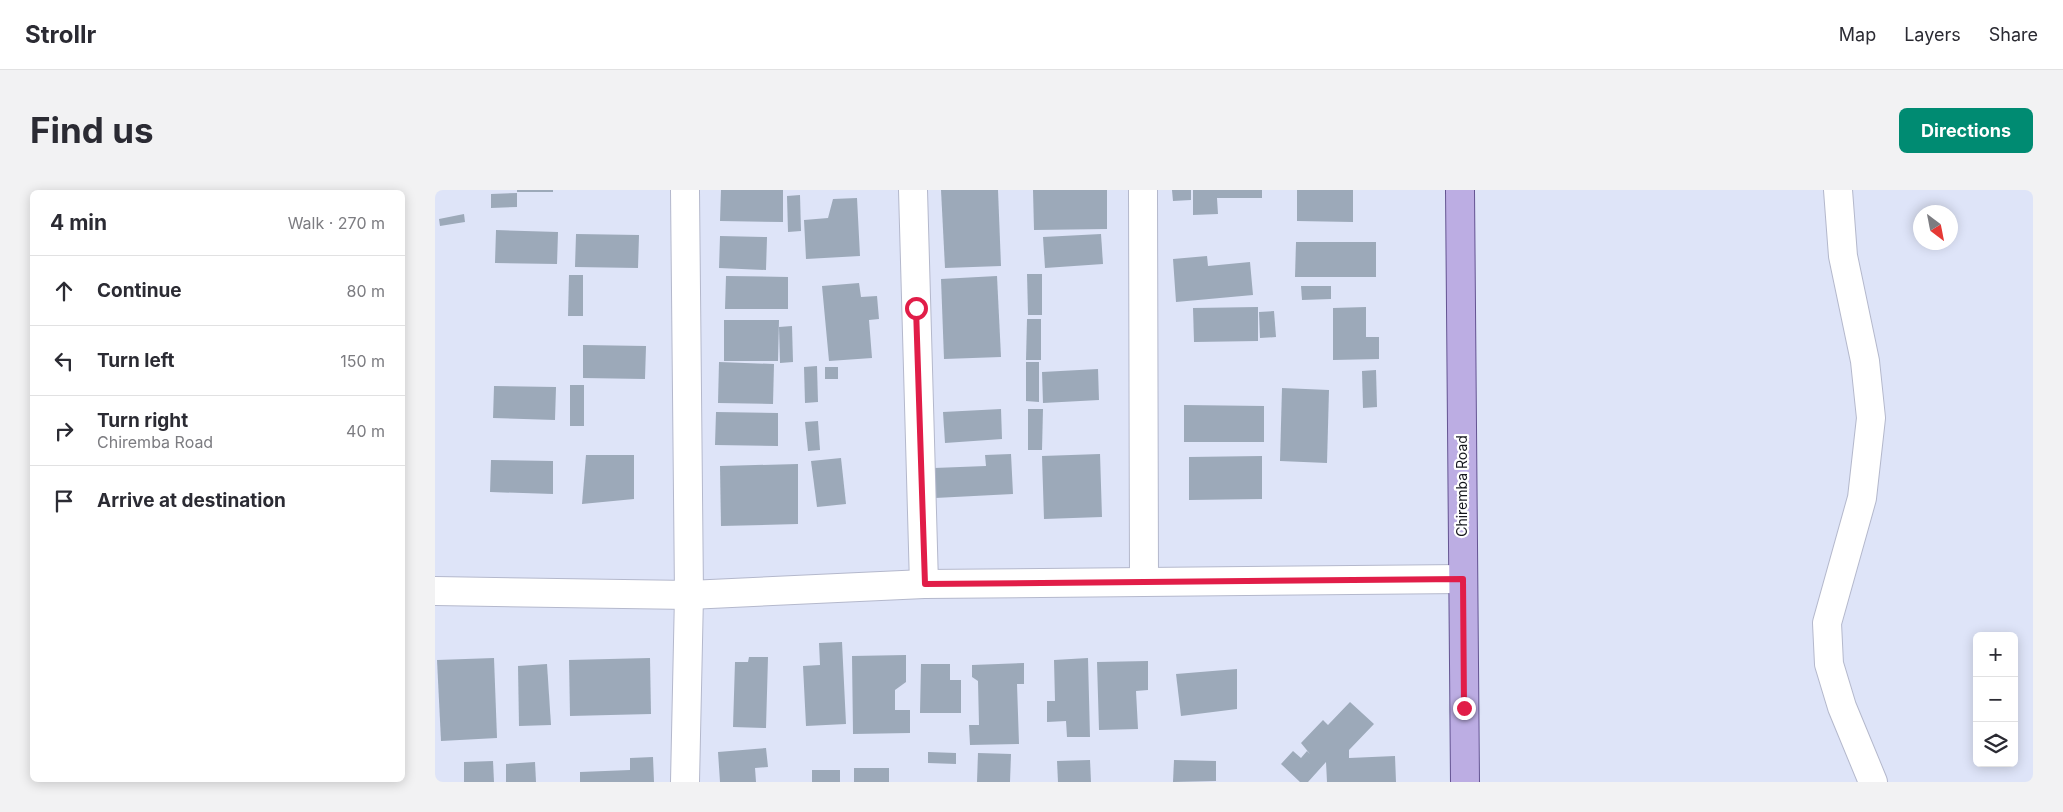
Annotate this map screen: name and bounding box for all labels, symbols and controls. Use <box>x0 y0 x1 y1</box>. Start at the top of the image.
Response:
text: Strollr <box>25 20 96 49</box>
text: Map <box>1839 24 1876 45</box>
text: Layers <box>1904 24 1961 45</box>
text: Share <box>1989 24 2038 45</box>
button: Directions <box>1899 108 2033 153</box>
text: Find us <box>30 109 154 151</box>
north arrow <box>1913 205 1958 250</box>
text: 4 min <box>50 210 107 235</box>
text: Walk · 270 m <box>288 213 385 233</box>
icon: ahead <box>50 277 78 305</box>
text: Continue <box>97 279 182 302</box>
text: 80 m <box>346 281 385 301</box>
route start <box>905 297 928 320</box>
icon: left <box>50 347 78 375</box>
text: Turn left <box>97 349 175 372</box>
text: 150 m <box>340 351 385 371</box>
text: Turn right <box>97 409 188 432</box>
icon: right <box>50 417 78 445</box>
text: 40 m <box>346 421 385 441</box>
text: Chiremba Road <box>97 432 213 452</box>
street label: Chiremba Road <box>1453 435 1470 537</box>
icon: arrive <box>50 487 78 515</box>
text: Arrive at destination <box>97 489 286 512</box>
map controls <box>1973 632 2018 767</box>
button: + <box>1973 632 2018 677</box>
button: − <box>1973 677 2018 722</box>
route end <box>1453 697 1476 720</box>
button: layers <box>1973 722 2018 767</box>

